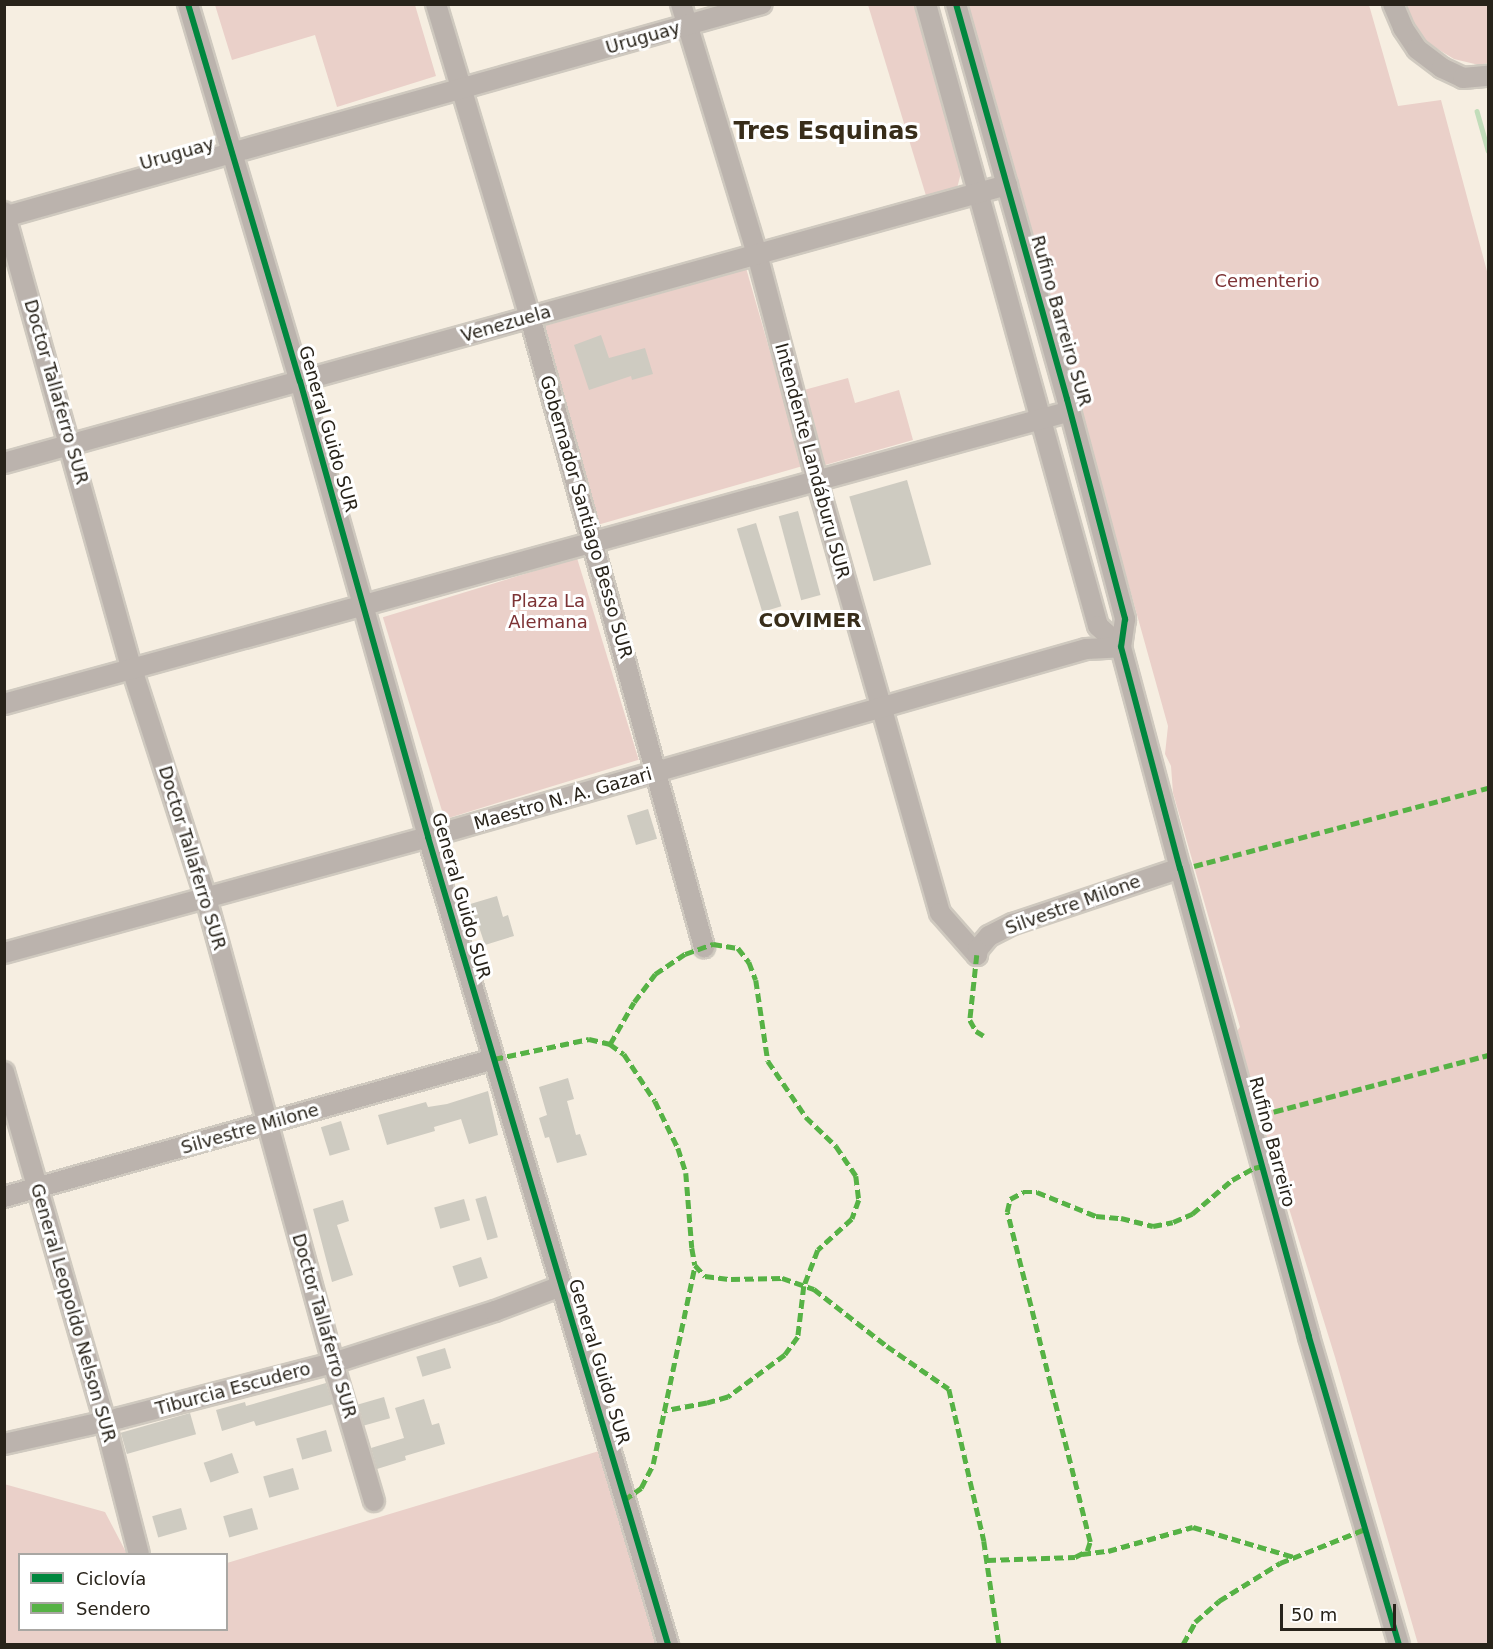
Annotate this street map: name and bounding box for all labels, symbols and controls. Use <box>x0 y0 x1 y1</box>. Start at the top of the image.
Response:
street label: Uruguay <box>603 17 683 59</box>
district label: Tres Esquinas <box>733 118 919 146</box>
street label: Uruguay <box>137 133 217 175</box>
street label: Rufino Barreiro SUR <box>1026 233 1096 409</box>
park label: Cementerio <box>1214 270 1320 292</box>
street label: Doctor Tallaferro SUR <box>19 297 93 487</box>
street label: Venezuela <box>459 301 553 347</box>
street label: Intendente Landáburu SUR <box>770 341 854 581</box>
street label: General Guido SUR <box>294 343 362 515</box>
street label: Gobernador Santiago Besso SUR <box>535 373 637 661</box>
park label: Plaza La Alemana <box>508 591 588 634</box>
district label: COVIMER <box>758 608 862 632</box>
street label: Doctor Tallaferro SUR <box>154 763 230 953</box>
street label: Maestro N. A. Gazari <box>472 763 654 835</box>
street label: General Guido SUR <box>427 810 495 982</box>
street label: Silvestre Milone <box>1002 870 1144 940</box>
street label: Rufino Barreiro <box>1244 1074 1300 1210</box>
street label: Silvestre Milone <box>179 1099 321 1159</box>
street label: General Leopoldo Nelson SUR <box>26 1181 120 1445</box>
street label: Doctor Tallaferro SUR <box>287 1231 361 1421</box>
street label: General Guido SUR <box>563 1276 635 1448</box>
street label: Tiburcia Escudero <box>153 1358 313 1420</box>
legend <box>18 1553 228 1631</box>
text: Ciclovía <box>76 1568 146 1589</box>
scale bar <box>1283 1592 1398 1630</box>
text: Sendero <box>76 1598 150 1619</box>
text: 50 m <box>1291 1604 1337 1625</box>

